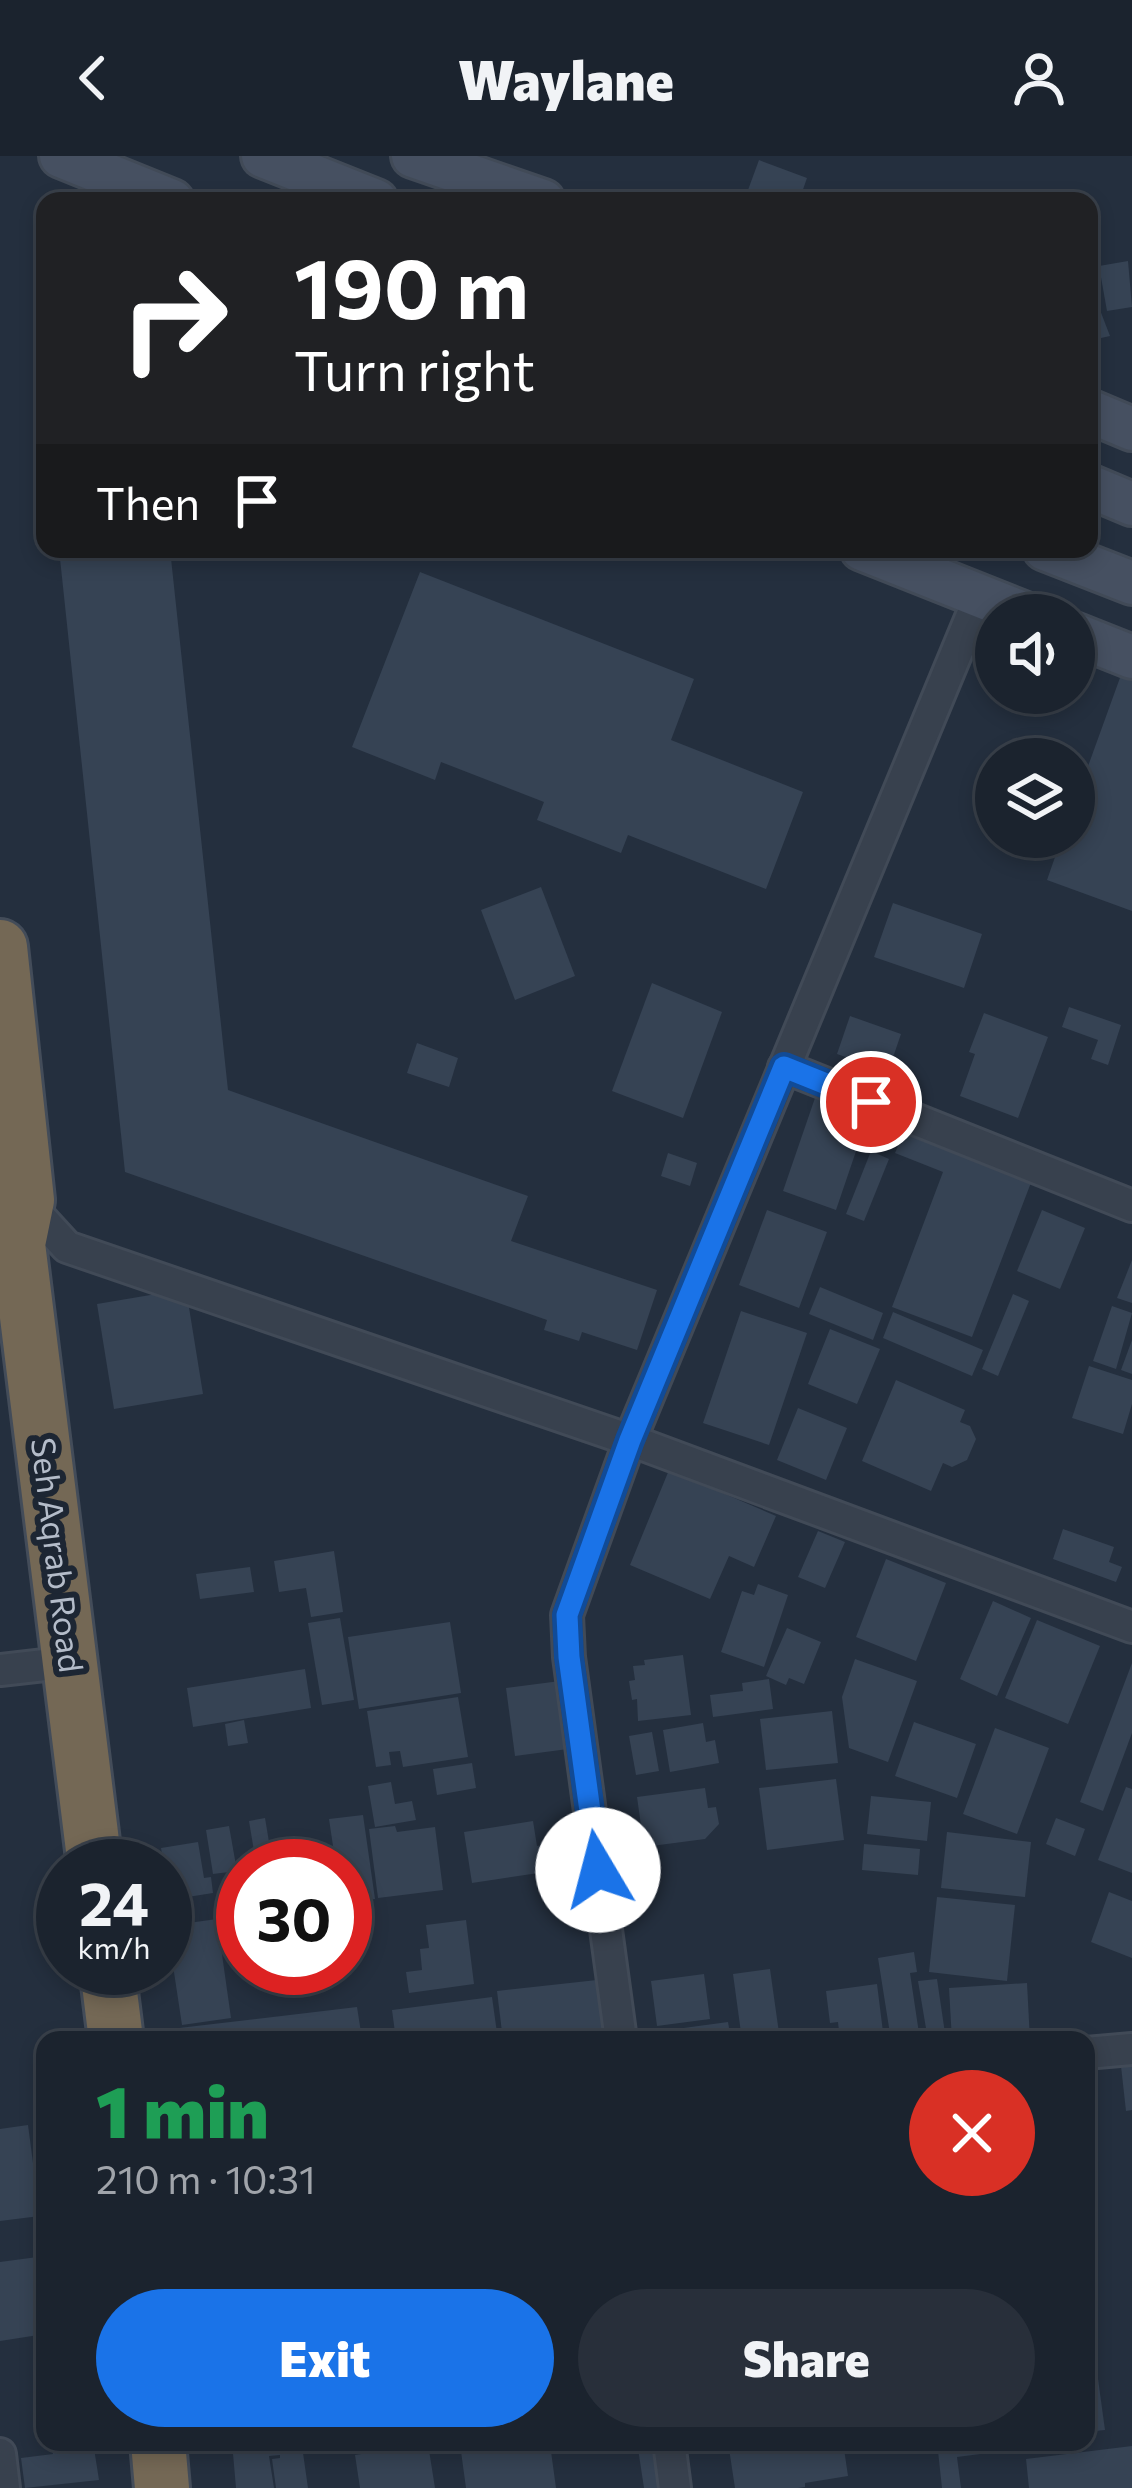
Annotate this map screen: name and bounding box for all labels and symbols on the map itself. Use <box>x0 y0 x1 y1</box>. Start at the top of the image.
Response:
pin <box>820 1051 922 1153</box>
street label: Seh Aqrab Road <box>24 1435 93 1675</box>
position arrow <box>535 1807 661 1933</box>
speed limit sign: 30 <box>216 1839 372 1995</box>

